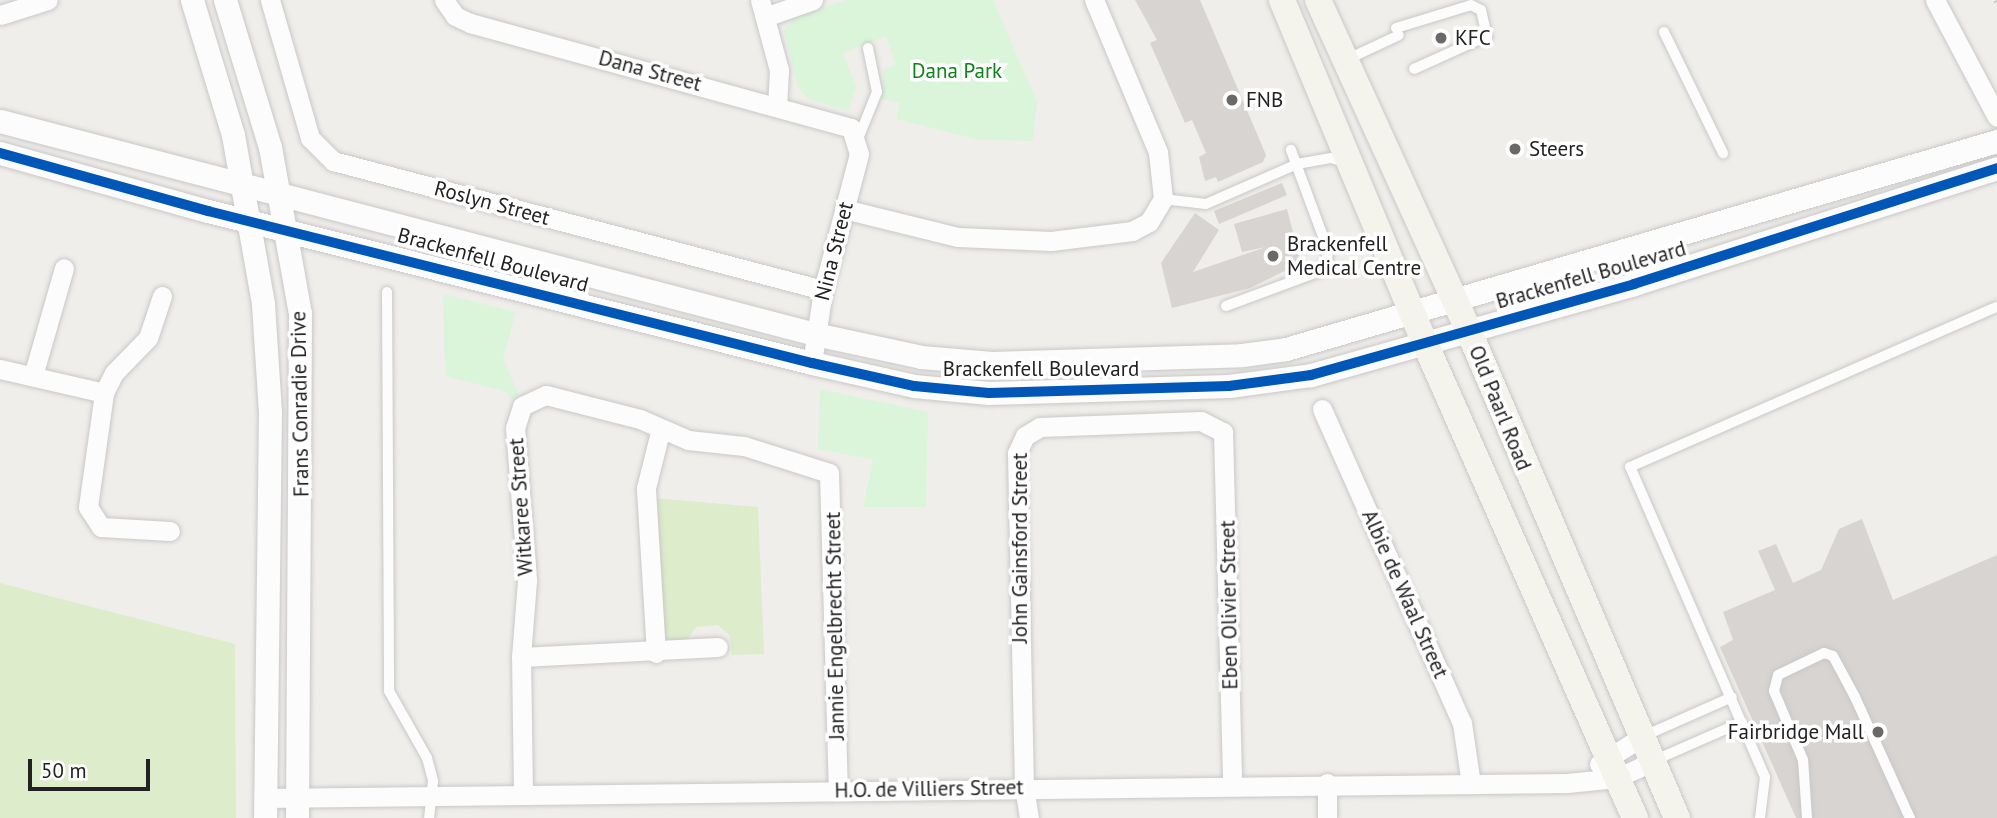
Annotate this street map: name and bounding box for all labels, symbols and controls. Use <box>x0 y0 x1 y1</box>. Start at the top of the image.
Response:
place label: KFC <box>1455 25 1491 51</box>
marker: KFC <box>1433 30 1449 46</box>
street label: Dana Street <box>596 45 704 97</box>
park label: Dana Park <box>912 58 1002 84</box>
place label: FNB <box>1246 87 1283 113</box>
marker: FNB <box>1224 92 1240 108</box>
place label: Steers <box>1529 136 1584 162</box>
marker: Steers <box>1507 141 1523 157</box>
street label: Roslyn Street <box>432 176 552 230</box>
street label: Nina Street <box>810 199 858 303</box>
street label: Brackenfell Boulevard <box>395 222 591 298</box>
place label: Brackenfell Medical Centre <box>1287 231 1421 281</box>
street label: Brackenfell Boulevard <box>1493 236 1689 314</box>
marker: Brackenfell Medical Centre <box>1265 248 1281 264</box>
street label: Frans Conradie Drive <box>286 311 314 497</box>
street label: Old Paarl Road <box>1463 342 1537 474</box>
street label: Brackenfell Boulevard <box>943 356 1139 382</box>
street label: Witkaree Street <box>504 437 538 577</box>
street label: John Gainsford Street <box>1007 453 1033 643</box>
street label: Albie de Waal Street <box>1356 506 1454 682</box>
street label: Jannie Engelbrecht Street <box>820 512 850 740</box>
street label: Eben Olivier Street <box>1215 520 1243 690</box>
place label: Fairbridge Mall <box>1728 719 1864 745</box>
marker: Fairbridge Mall <box>1870 724 1886 740</box>
scale bar <box>32 744 154 788</box>
text: 50 m <box>41 757 87 784</box>
street label: H.O. de Villiers Street <box>833 775 1025 803</box>

